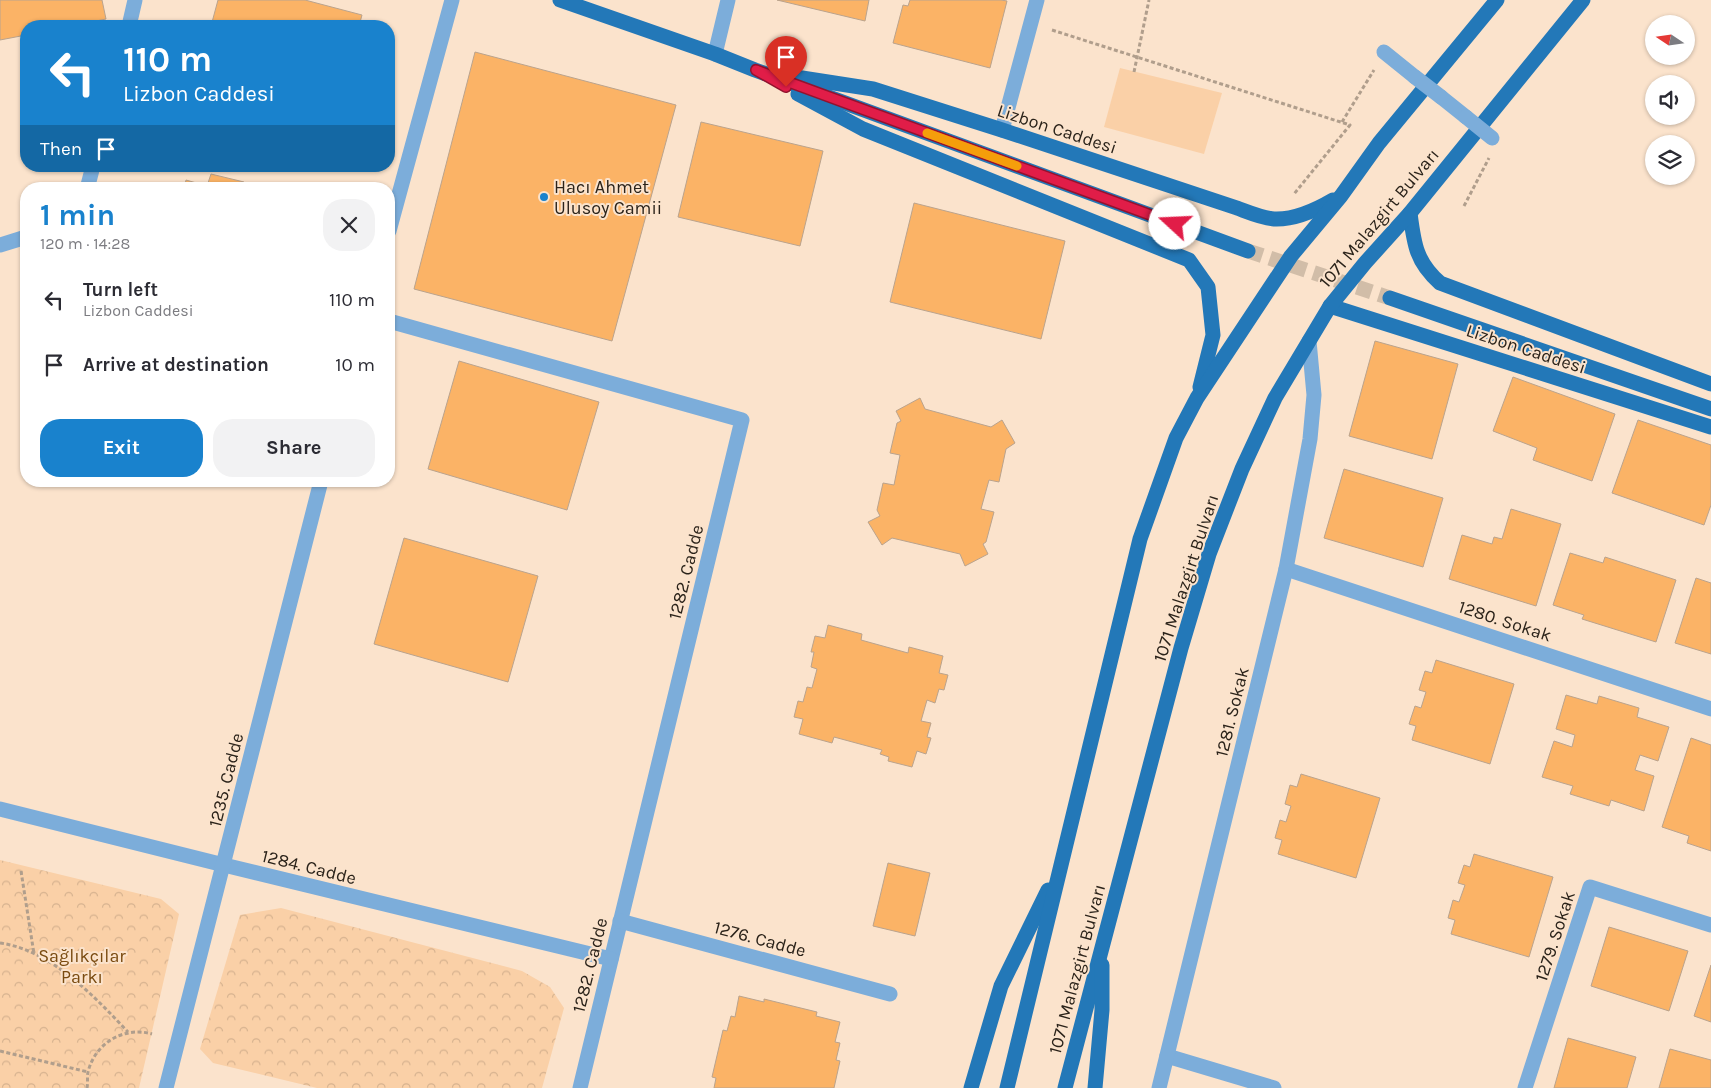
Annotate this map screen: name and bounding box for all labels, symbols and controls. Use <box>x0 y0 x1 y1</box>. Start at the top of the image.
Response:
north arrow <box>1645 15 1695 65</box>
map controls <box>1645 15 1695 185</box>
pin <box>765 36 807 87</box>
text: 110 m <box>123 39 212 80</box>
icon: left <box>40 40 105 105</box>
icon: arrive <box>772 43 800 71</box>
button: sound <box>1645 75 1695 125</box>
text: Lizbon Caddesi <box>123 81 275 107</box>
street label: Lizbon Caddesi <box>994 99 1120 159</box>
icon: arrive <box>92 135 120 163</box>
button: layers <box>1645 135 1695 185</box>
text: Then <box>40 138 82 160</box>
street label: 1071 Malazgirt Bulvarı <box>1314 144 1444 292</box>
place label: Hacı Ahmet Ulusoy Camii <box>554 176 662 219</box>
marker: Hacı Ahmet Ulusoy Camii <box>538 191 550 203</box>
text: 1 min <box>40 197 115 233</box>
position arrow <box>1148 197 1200 249</box>
button: close <box>323 199 375 251</box>
text: 120 m · 14:28 <box>40 234 130 253</box>
text: Turn left <box>83 279 158 301</box>
icon: left <box>40 286 68 314</box>
text: 110 m <box>329 289 375 311</box>
text: Lizbon Caddesi <box>83 301 194 320</box>
street label: Lizbon Caddesi <box>1463 319 1589 379</box>
icon: arrive <box>40 351 68 379</box>
text: Arrive at destination <box>83 354 269 376</box>
text: 10 m <box>335 354 375 376</box>
button: Exit <box>40 419 203 477</box>
button: Share <box>213 419 375 477</box>
street label: 1071 Malazgirt Bulvarı <box>1149 491 1223 665</box>
street label: 1282. Cadde <box>664 522 708 622</box>
street label: 1280. Sokak <box>1456 596 1554 646</box>
street label: 1281. Sokak <box>1210 665 1254 759</box>
street label: 1235. Cadde <box>204 731 248 829</box>
street label: 1284. Cadde <box>260 845 358 889</box>
street label: 1071 Malazgirt Bulvarı <box>1044 882 1110 1056</box>
street label: 1279. Sokak <box>1530 888 1580 984</box>
street label: 1282. Cadde <box>568 915 612 1015</box>
street label: 1276. Cadde <box>712 916 808 962</box>
park label: Sağlıkçılar Parkı <box>38 945 126 988</box>

